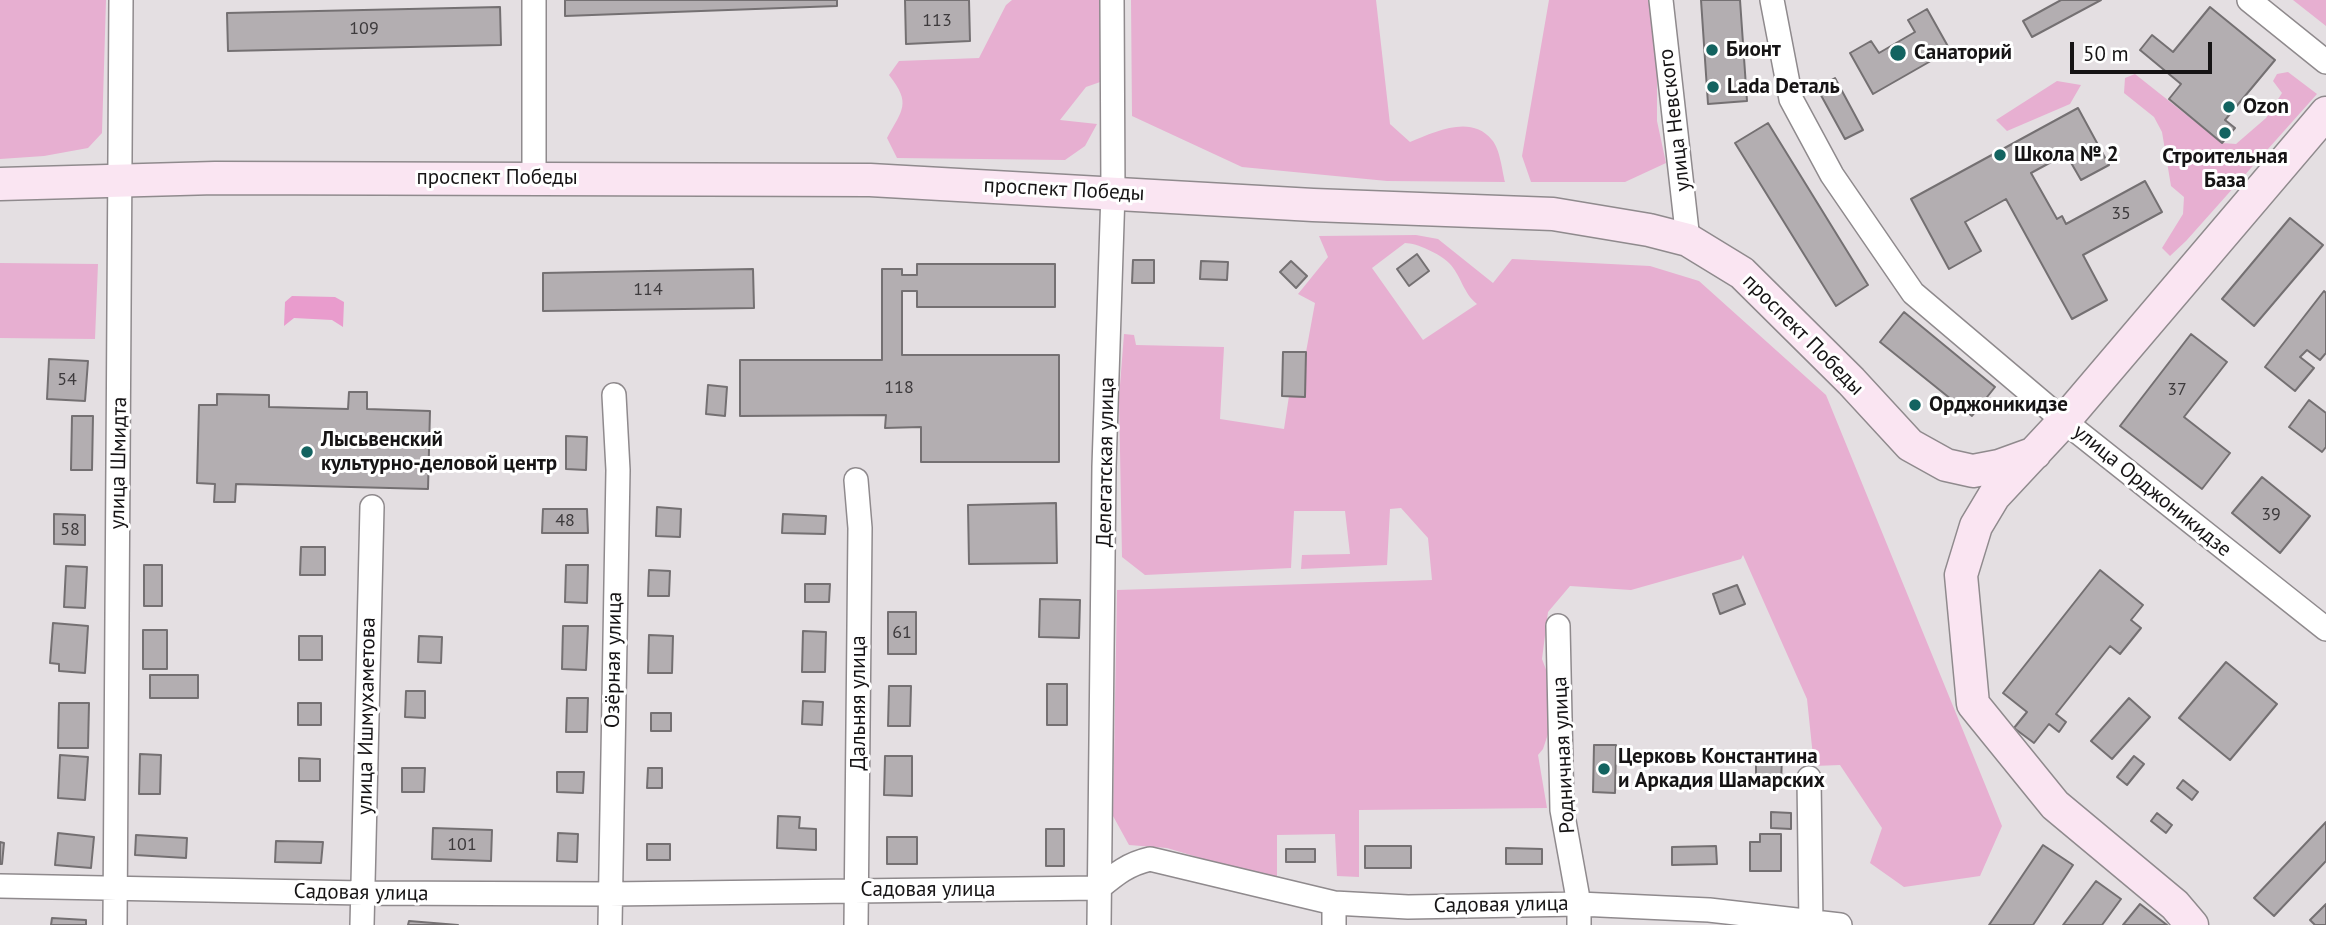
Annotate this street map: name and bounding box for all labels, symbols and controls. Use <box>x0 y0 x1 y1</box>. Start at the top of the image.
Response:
house number: 113 <box>922 10 952 32</box>
house number: 109 <box>349 18 379 40</box>
scale bar <box>2074 28 2216 72</box>
place label: Бионт <box>1726 37 1781 63</box>
place label: Санаторий <box>1914 40 2012 66</box>
text: 50 m <box>2083 40 2129 67</box>
marker: Бионт <box>1704 42 1720 58</box>
marker: Санаторий <box>1888 43 1908 63</box>
street label: улица Невского <box>1654 47 1696 193</box>
place label: Lada Dеталь <box>1727 74 1840 100</box>
marker: Lada Dеталь <box>1705 79 1721 95</box>
place label: Ozon <box>2243 94 2289 120</box>
marker: Ozon <box>2221 99 2237 115</box>
marker: Строительная База <box>2217 125 2233 141</box>
place label: Школа № 2 <box>2014 142 2119 168</box>
place label: Строительная База <box>2162 144 2288 194</box>
marker: Школа № 2 <box>1992 147 2008 163</box>
street label: проспект Победы <box>416 165 578 191</box>
street label: проспект Победы <box>983 173 1145 207</box>
house number: 35 <box>2111 203 2131 225</box>
street label: проспект Победы <box>1737 269 1869 401</box>
house number: 114 <box>633 279 663 301</box>
house number: 54 <box>57 369 77 391</box>
house number: 118 <box>884 377 914 399</box>
street label: Делегатская улица <box>1092 377 1120 547</box>
house number: 37 <box>2167 379 2187 401</box>
place label: Орджоникидзе <box>1929 392 2068 418</box>
street label: улица Шмидта <box>105 396 133 530</box>
marker: Орджоникидзе <box>1907 397 1923 413</box>
street label: улица Орджоникидзе <box>2068 419 2236 563</box>
place label: Лысьвенский культурно-деловой центр <box>321 427 557 477</box>
marker: Лысьвенский культурно-деловой центр <box>299 444 315 460</box>
house number: 39 <box>2261 504 2281 526</box>
house number: 48 <box>555 510 575 532</box>
house number: 58 <box>60 519 80 541</box>
street label: Озёрная улица <box>600 592 628 728</box>
street label: улица Ишмухаметова <box>353 617 381 815</box>
house number: 61 <box>892 622 912 644</box>
street label: Дальняя улица <box>846 635 872 771</box>
street label: Родничная улица <box>1547 676 1581 834</box>
place label: Церковь Константина и Аркадия Шамарских <box>1618 744 1825 794</box>
marker: Церковь Константина и Аркадия Шамарских <box>1596 761 1612 777</box>
house number: 101 <box>447 834 477 856</box>
street label: Садовая улица <box>861 877 995 903</box>
street label: Садовая улица <box>293 879 429 907</box>
street label: Садовая улица <box>1433 891 1569 919</box>

